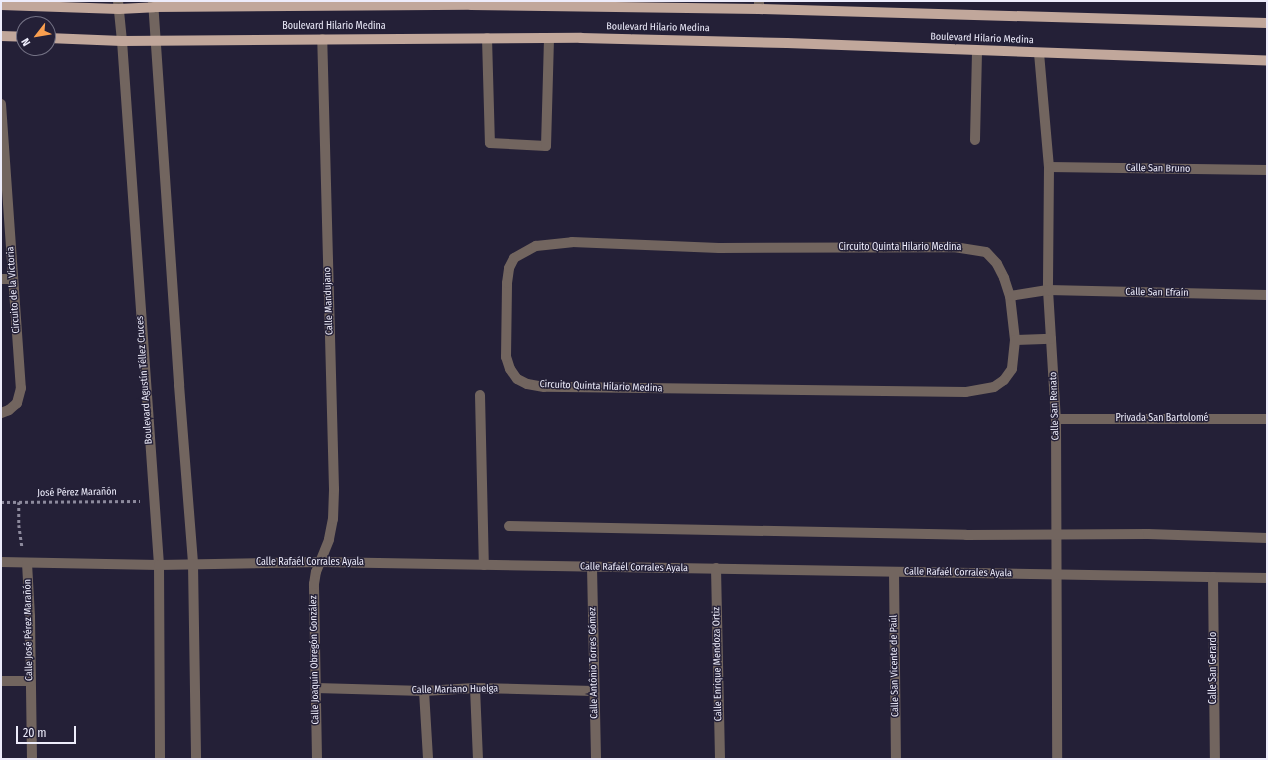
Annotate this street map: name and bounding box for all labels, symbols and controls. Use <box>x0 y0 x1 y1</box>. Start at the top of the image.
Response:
north arrow <box>16 16 56 56</box>
street label: Boulevard Hilario Medina <box>282 21 386 33</box>
street label: Boulevard Hilario Medina <box>606 21 710 35</box>
street label: Boulevard Hilario Medina <box>930 31 1034 47</box>
text: N <box>19 36 33 48</box>
street label: Calle San Bruno <box>1126 162 1190 176</box>
street label: Circuito Quinta Hilario Medina <box>838 242 962 254</box>
street label: Circuito de la Victoria <box>5 246 23 334</box>
street label: Calle Mandujano <box>322 267 336 335</box>
street label: Calle San Efraín <box>1125 286 1189 300</box>
street label: Boulevard Agustín Téllez Cruces <box>135 315 155 445</box>
street label: Calle San Renato <box>1048 372 1062 440</box>
street label: Circuito Quinta Hilario Medina <box>539 379 663 395</box>
street label: Privada San Bartolomé <box>1115 413 1209 425</box>
street label: José Pérez Marañón <box>37 486 117 500</box>
street label: Calle Rafaél Corrales Ayala <box>256 557 364 569</box>
street label: Calle Rafaél Corrales Ayala <box>580 561 688 575</box>
street label: Calle Rafaél Corrales Ayala <box>904 566 1012 580</box>
street label: Calle José Pérez Marañón <box>22 579 36 681</box>
street label: Calle Joaquín Obregón González <box>308 595 322 725</box>
street label: Calle Antônio Torres Gómez <box>587 607 601 719</box>
street label: Calle Enrique Mendoza Ortiz <box>711 607 725 721</box>
street label: Calle San Vicente de Paúl <box>888 615 902 717</box>
street label: Calle San Gerardo <box>1208 632 1220 704</box>
street label: Calle Mariano Huelga <box>412 683 498 697</box>
scale bar <box>18 718 78 744</box>
text: 20 m <box>23 726 47 740</box>

